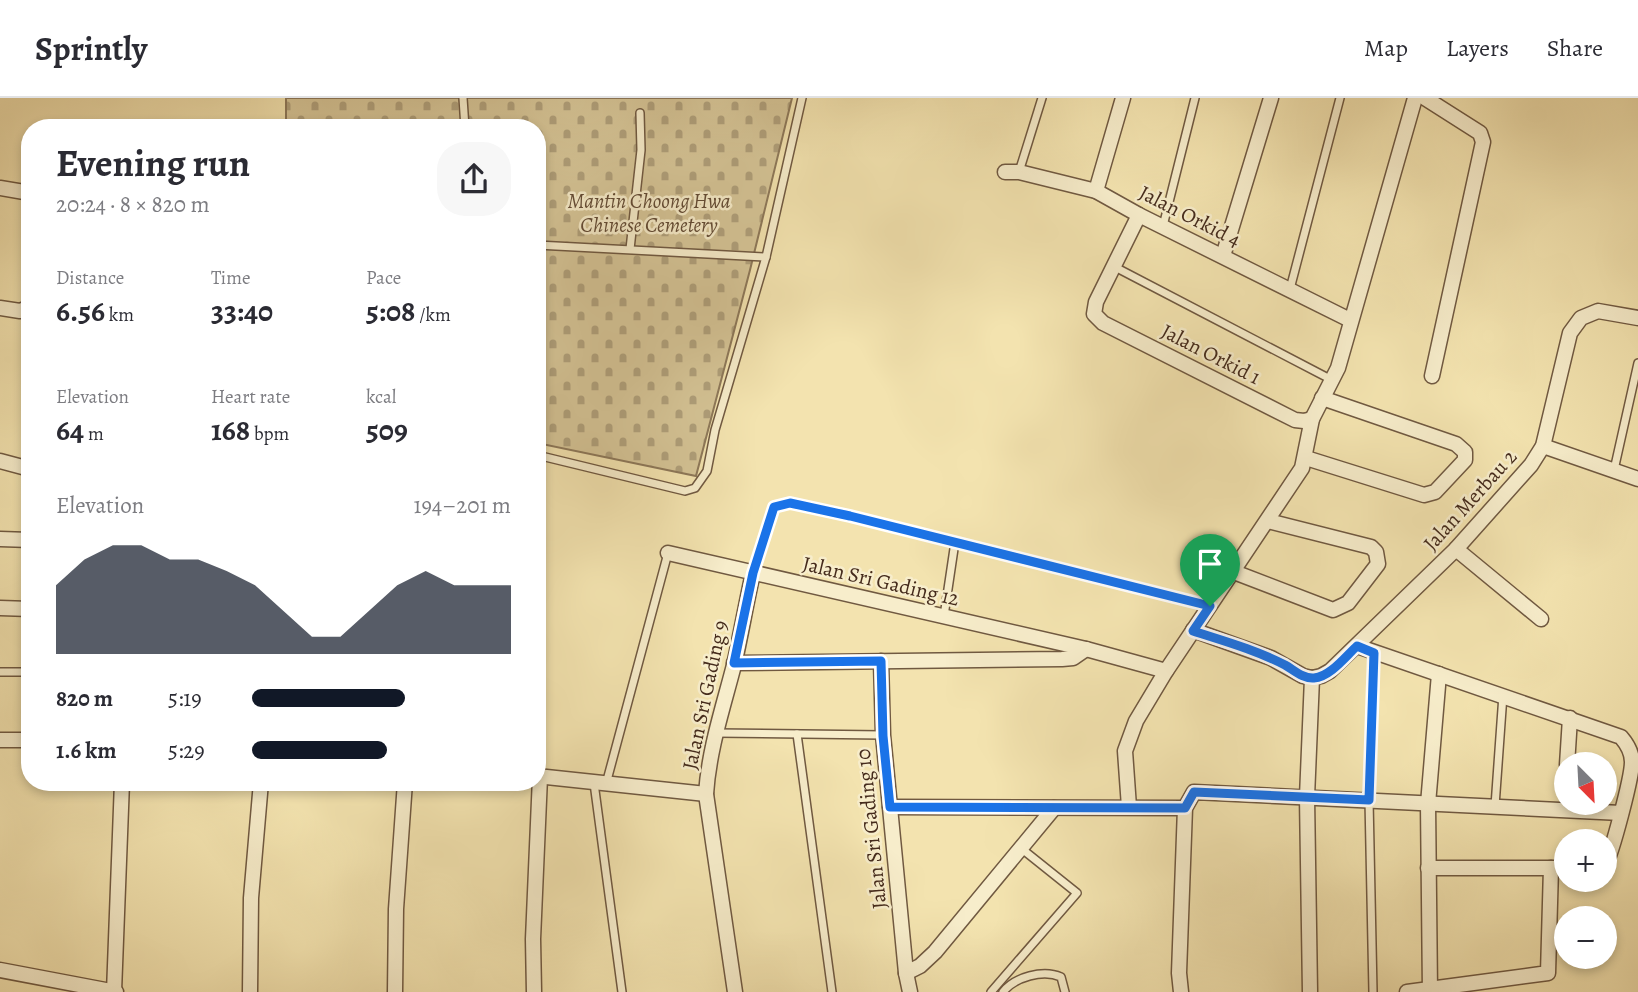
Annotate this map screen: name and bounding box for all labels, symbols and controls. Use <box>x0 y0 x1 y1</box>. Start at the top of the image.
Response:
text: Sprintly <box>35 26 147 71</box>
text: Map <box>1364 32 1408 64</box>
text: Layers <box>1446 32 1509 64</box>
text: Share <box>1547 32 1603 64</box>
text: Evening run <box>56 137 250 189</box>
button: share <box>437 142 511 216</box>
street label: Jalan Orkid 4 <box>1134 178 1246 254</box>
park label: Mantin Choong Hwa Chinese Cemetery <box>568 187 731 239</box>
text: 20:24 · 8 × 820 m <box>56 189 210 220</box>
text: Distance <box>56 265 124 291</box>
text: Time <box>211 265 250 291</box>
text: Pace <box>366 265 401 291</box>
text: 6.56 <box>56 291 105 331</box>
text: 33:40 <box>211 291 273 331</box>
text: 5:08 <box>366 291 415 331</box>
text: km <box>105 302 134 328</box>
text: /km <box>415 302 451 328</box>
street label: Jalan Orkid 1 <box>1156 317 1266 391</box>
text: Elevation <box>56 384 129 410</box>
text: Heart rate <box>211 384 290 410</box>
text: kcal <box>366 384 396 410</box>
text: 64 <box>56 410 84 450</box>
text: 168 <box>211 410 250 450</box>
text: 509 <box>366 410 408 450</box>
text: m <box>84 421 104 447</box>
text: bpm <box>250 421 289 447</box>
street label: Jalan Merbau 2 <box>1417 443 1523 557</box>
text: Elevation <box>56 490 144 521</box>
text: 194–201 m <box>414 490 511 521</box>
pin <box>1180 534 1240 606</box>
icon: arrive <box>1191 545 1229 583</box>
street label: Jalan Sri Gading 12 <box>800 549 962 613</box>
street label: Jalan Sri Gading 9 <box>675 618 735 772</box>
text: 820 m <box>56 683 113 714</box>
text: 5:19 <box>168 683 202 714</box>
text: 1.6 km <box>56 735 116 766</box>
text: 5:29 <box>168 735 205 766</box>
street label: Jalan Sri Gading 10 <box>849 747 893 911</box>
north arrow <box>1554 752 1617 816</box>
map controls <box>1554 752 1617 969</box>
button: + <box>1554 829 1617 892</box>
button: − <box>1554 906 1617 969</box>

